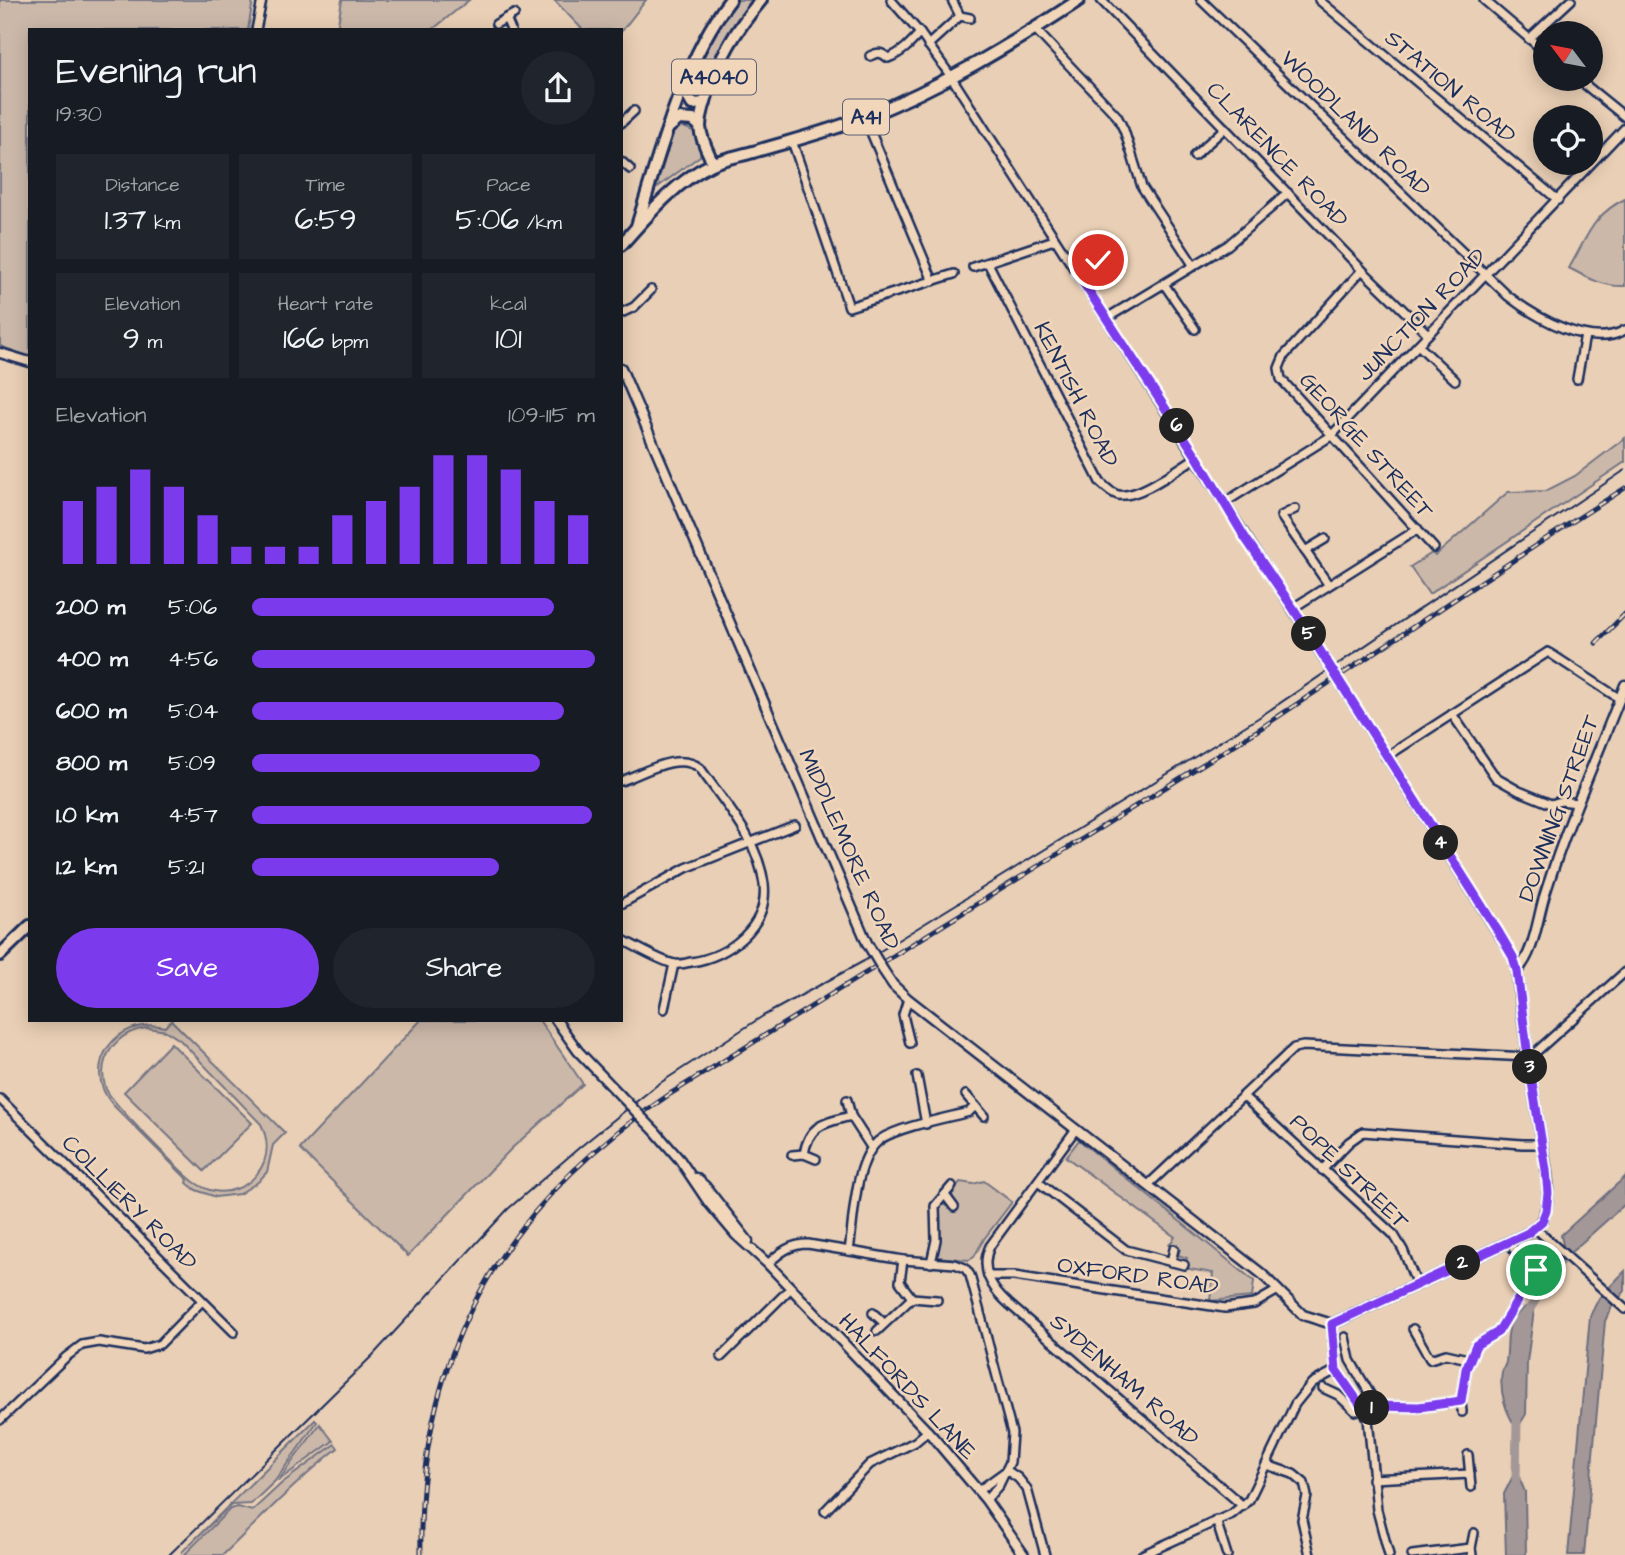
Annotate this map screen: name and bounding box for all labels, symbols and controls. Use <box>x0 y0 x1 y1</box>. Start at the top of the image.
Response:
north arrow <box>1533 21 1603 91</box>
map controls <box>1533 21 1603 175</box>
street label: STATION ROAD <box>1378 22 1523 151</box>
street label: WOODLAND ROAD <box>1273 43 1438 204</box>
text: Evening run <box>56 46 257 98</box>
button: share <box>521 51 595 125</box>
road number: A4040 <box>672 60 756 94</box>
street label: CLARENCE ROAD <box>1199 75 1356 235</box>
text: 19:30 <box>56 98 102 130</box>
road number: A41 <box>843 100 889 134</box>
button: locate <box>1533 105 1603 175</box>
text: Distance <box>106 172 179 199</box>
text: Time <box>306 172 345 199</box>
text: Pace <box>486 172 531 199</box>
text: 1.37 <box>105 199 146 241</box>
text: 6:59 <box>294 199 357 241</box>
text: 5:06 <box>455 199 519 241</box>
text: km <box>146 210 180 237</box>
text: /km <box>519 210 562 237</box>
pin <box>1068 230 1128 290</box>
icon: check <box>1079 241 1117 279</box>
street label: JUNCTION ROAD <box>1350 241 1494 388</box>
text: Elevation <box>105 291 180 318</box>
text: Heart rate <box>278 291 373 318</box>
text: kcal <box>490 291 527 318</box>
street label: KENTISH ROAD <box>1026 316 1127 473</box>
text: 9 <box>123 318 140 360</box>
text: 166 <box>283 318 324 360</box>
text: 101 <box>495 318 522 360</box>
text: m <box>140 329 162 356</box>
text: bpm <box>324 329 368 356</box>
street label: GEORGE STREET <box>1292 365 1441 526</box>
text: Elevation <box>56 399 147 431</box>
text: 109–115 m <box>508 399 595 431</box>
pin: 6 <box>1160 408 1194 444</box>
text: 6 <box>1171 412 1182 439</box>
text: 200 m <box>56 591 125 623</box>
text: 5:06 <box>168 591 217 623</box>
pin: 5 <box>1292 616 1326 652</box>
text: 5 <box>1302 620 1315 647</box>
text: 400 m <box>56 643 128 675</box>
text: 4:56 <box>168 643 218 675</box>
text: 600 m <box>56 695 127 727</box>
text: 5:04 <box>168 695 218 727</box>
street label: DOWNING STREET <box>1510 710 1608 906</box>
street label: MIDDLEMORE ROAD <box>790 744 908 955</box>
text: 800 m <box>56 747 127 779</box>
text: 5:09 <box>168 747 216 779</box>
text: 1.0 km <box>56 799 118 831</box>
text: 4:57 <box>168 799 218 831</box>
pin: 4 <box>1424 826 1458 860</box>
text: 4 <box>1434 829 1447 856</box>
text: 1.2 km <box>56 851 117 883</box>
text: 5:21 <box>168 851 204 883</box>
button: Save <box>56 928 319 1008</box>
button: Share <box>333 928 595 1008</box>
pin: 3 <box>1512 1050 1548 1084</box>
text: 3 <box>1525 1053 1534 1080</box>
street label: POPE STREET <box>1283 1107 1417 1237</box>
street label: COLLIERY ROAD <box>54 1128 204 1278</box>
pin <box>1506 1240 1566 1300</box>
pin: 2 <box>1446 1246 1480 1280</box>
street label: OXFORD ROAD <box>1055 1249 1221 1303</box>
text: 2 <box>1457 1249 1468 1276</box>
icon: arrive <box>1517 1251 1555 1289</box>
street label: HALFORDS LANE <box>831 1306 984 1467</box>
street label: SYDENHAM ROAD <box>1043 1306 1206 1454</box>
pin: 1 <box>1354 1390 1390 1426</box>
text: 1 <box>1370 1394 1373 1421</box>

